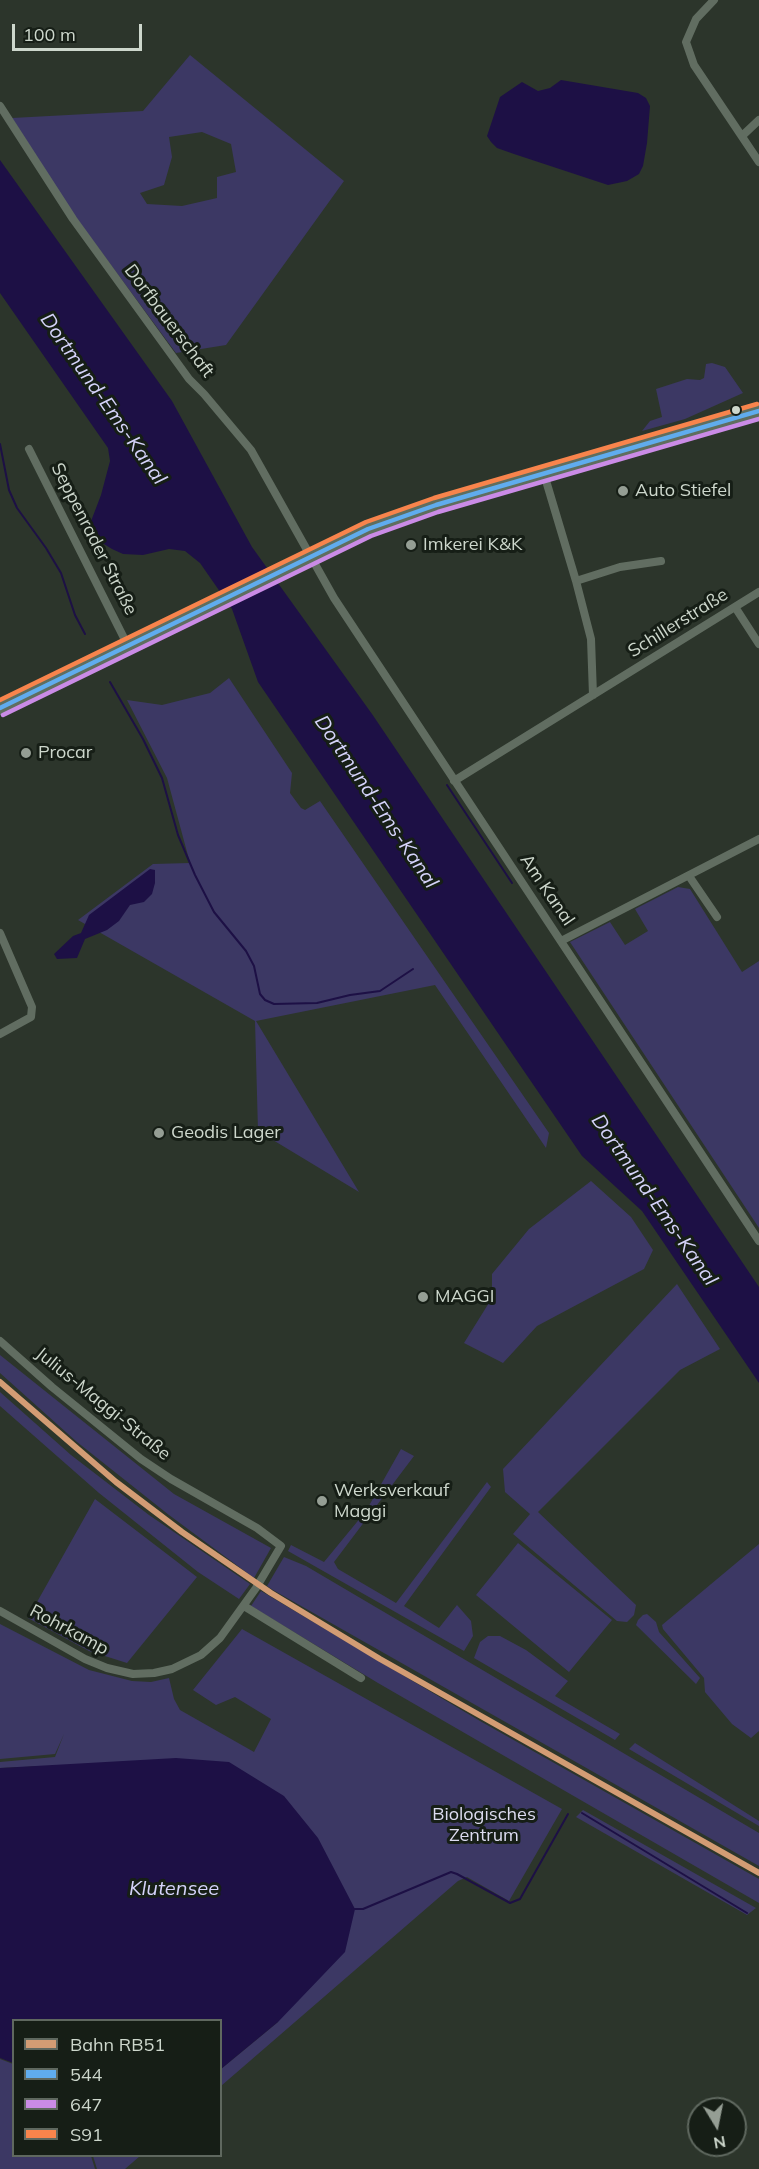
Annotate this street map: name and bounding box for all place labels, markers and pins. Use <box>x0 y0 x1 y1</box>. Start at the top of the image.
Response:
unlabelled marker <box>730 404 742 416</box>
place label: Auto Stiefel <box>635 480 731 502</box>
marker: Auto Stiefel <box>616 484 630 498</box>
place label: Imkerei K&K <box>423 534 522 556</box>
marker: Imkerei K&K <box>404 538 418 552</box>
place label: Procar <box>38 742 92 764</box>
marker: Procar <box>19 746 33 760</box>
place label: Geodis Lager <box>171 1122 281 1144</box>
marker: Geodis Lager <box>152 1126 166 1140</box>
place label: MAGGI <box>435 1286 494 1308</box>
marker: MAGGI <box>416 1290 430 1304</box>
place label: Werksverkauf Maggi <box>334 1480 449 1522</box>
marker: Werksverkauf Maggi <box>315 1494 329 1508</box>

